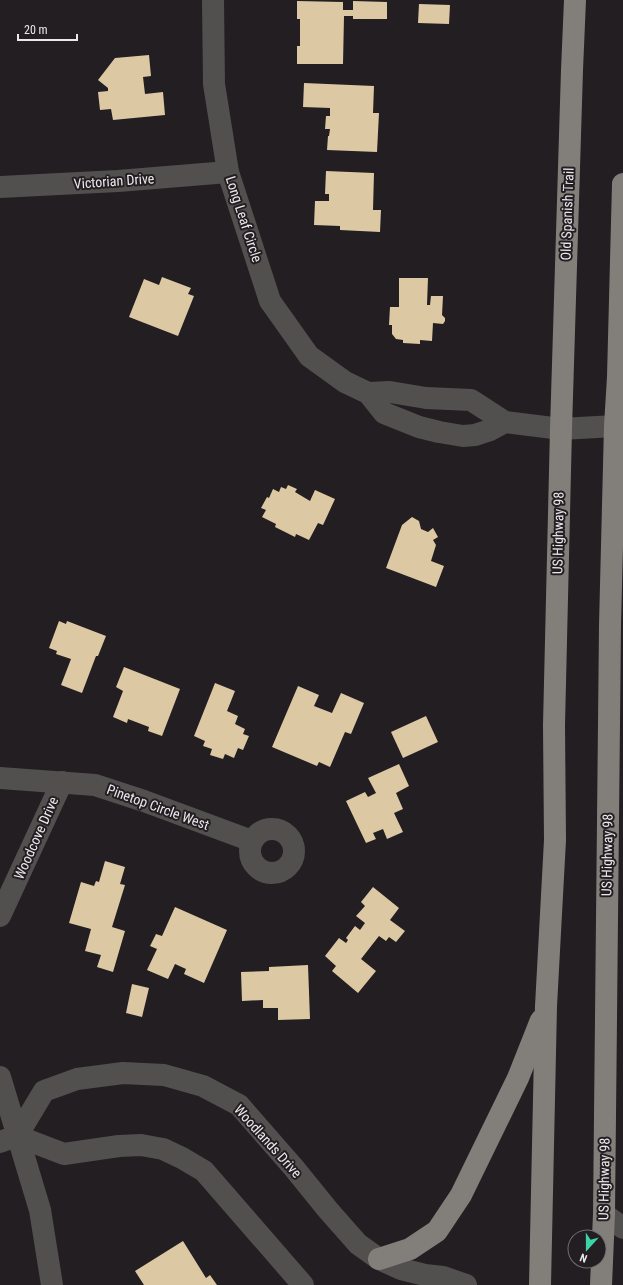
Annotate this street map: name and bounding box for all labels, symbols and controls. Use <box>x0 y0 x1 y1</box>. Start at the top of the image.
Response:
scale bar <box>18 16 77 42</box>
text: 20 m <box>24 23 48 37</box>
street label: Old Spanish Trail <box>557 167 577 261</box>
street label: Victorian Drive <box>73 170 155 192</box>
street label: Long Leaf Circle <box>223 174 266 265</box>
street label: US Highway 98 <box>549 492 567 574</box>
street label: Pinetop Circle West <box>105 781 211 833</box>
street label: Woodcove Drive <box>11 794 61 882</box>
street label: US Highway 98 <box>598 814 616 896</box>
street label: Woodlands Drive <box>231 1101 305 1181</box>
street label: US Highway 98 <box>595 1138 613 1220</box>
north arrow <box>567 1229 607 1269</box>
text: N <box>578 1251 589 1265</box>

